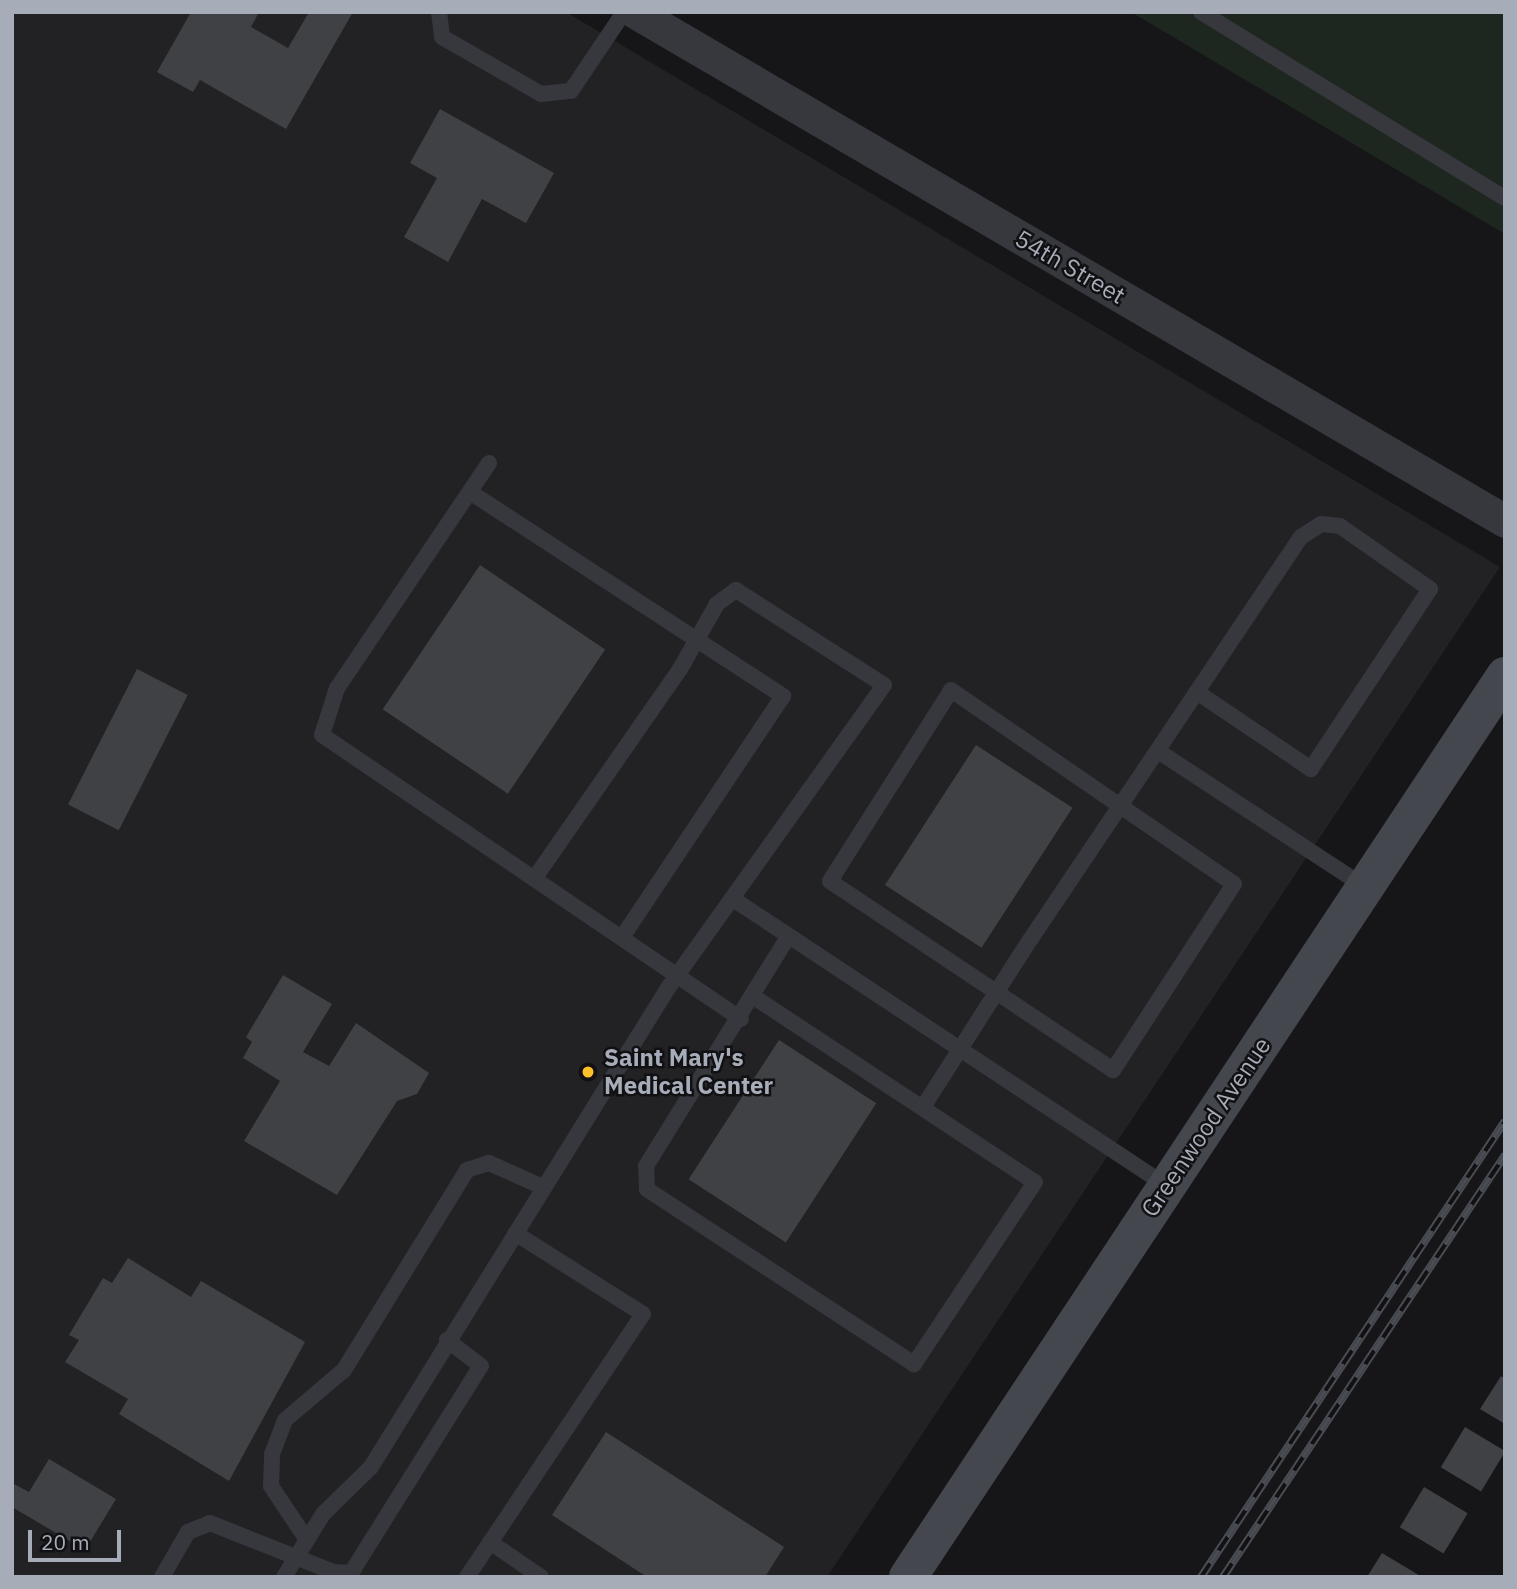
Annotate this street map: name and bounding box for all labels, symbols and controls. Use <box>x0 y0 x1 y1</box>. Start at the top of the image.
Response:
street label: 54th Street <box>1010 224 1130 310</box>
street label: Greenwood Avenue <box>1135 1032 1277 1222</box>
place label: Saint Mary's Medical Center <box>604 1044 773 1100</box>
marker: Saint Mary's Medical Center <box>578 1062 598 1082</box>
scale bar <box>32 1516 124 1560</box>
text: 20 m <box>41 1528 90 1556</box>

